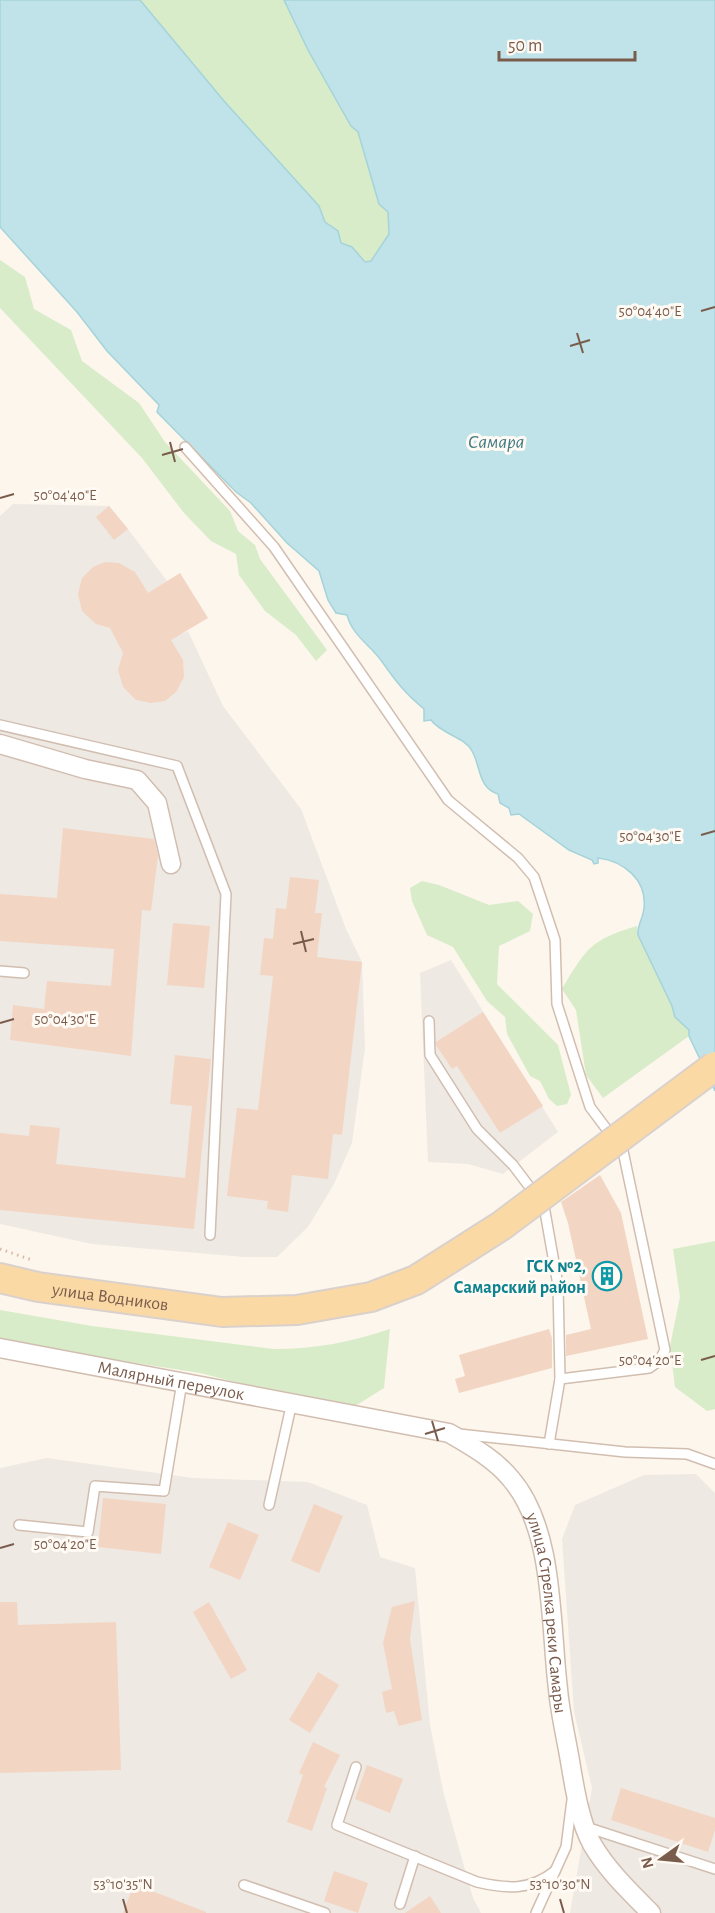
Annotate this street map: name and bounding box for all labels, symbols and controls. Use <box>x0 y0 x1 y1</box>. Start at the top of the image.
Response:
scale bar <box>499 24 636 62</box>
text: 50 m <box>508 37 542 55</box>
text: 50°04'40"E <box>619 304 681 319</box>
water label: Самара <box>468 432 524 452</box>
text: 50°04'40"E <box>34 488 96 503</box>
text: 50°04'30"E <box>619 829 681 844</box>
text: 50°04'30"E <box>34 1012 96 1027</box>
place label: ГСК №2, Самарский район <box>454 1258 586 1297</box>
building icon: ГСК №2, Самарский район <box>591 1260 623 1292</box>
street label: улица Водников <box>50 1281 169 1315</box>
text: 50°04'20"E <box>619 1353 681 1368</box>
street label: Малярный переулок <box>96 1359 246 1404</box>
street label: улица Стрелка реки Самары <box>522 1509 569 1715</box>
text: 50°04'20"E <box>34 1537 96 1552</box>
north arrow <box>631 1829 691 1889</box>
text: N <box>638 1855 657 1870</box>
text: 53°10'35"N <box>93 1877 153 1892</box>
text: 53°10'30"N <box>530 1877 590 1892</box>

